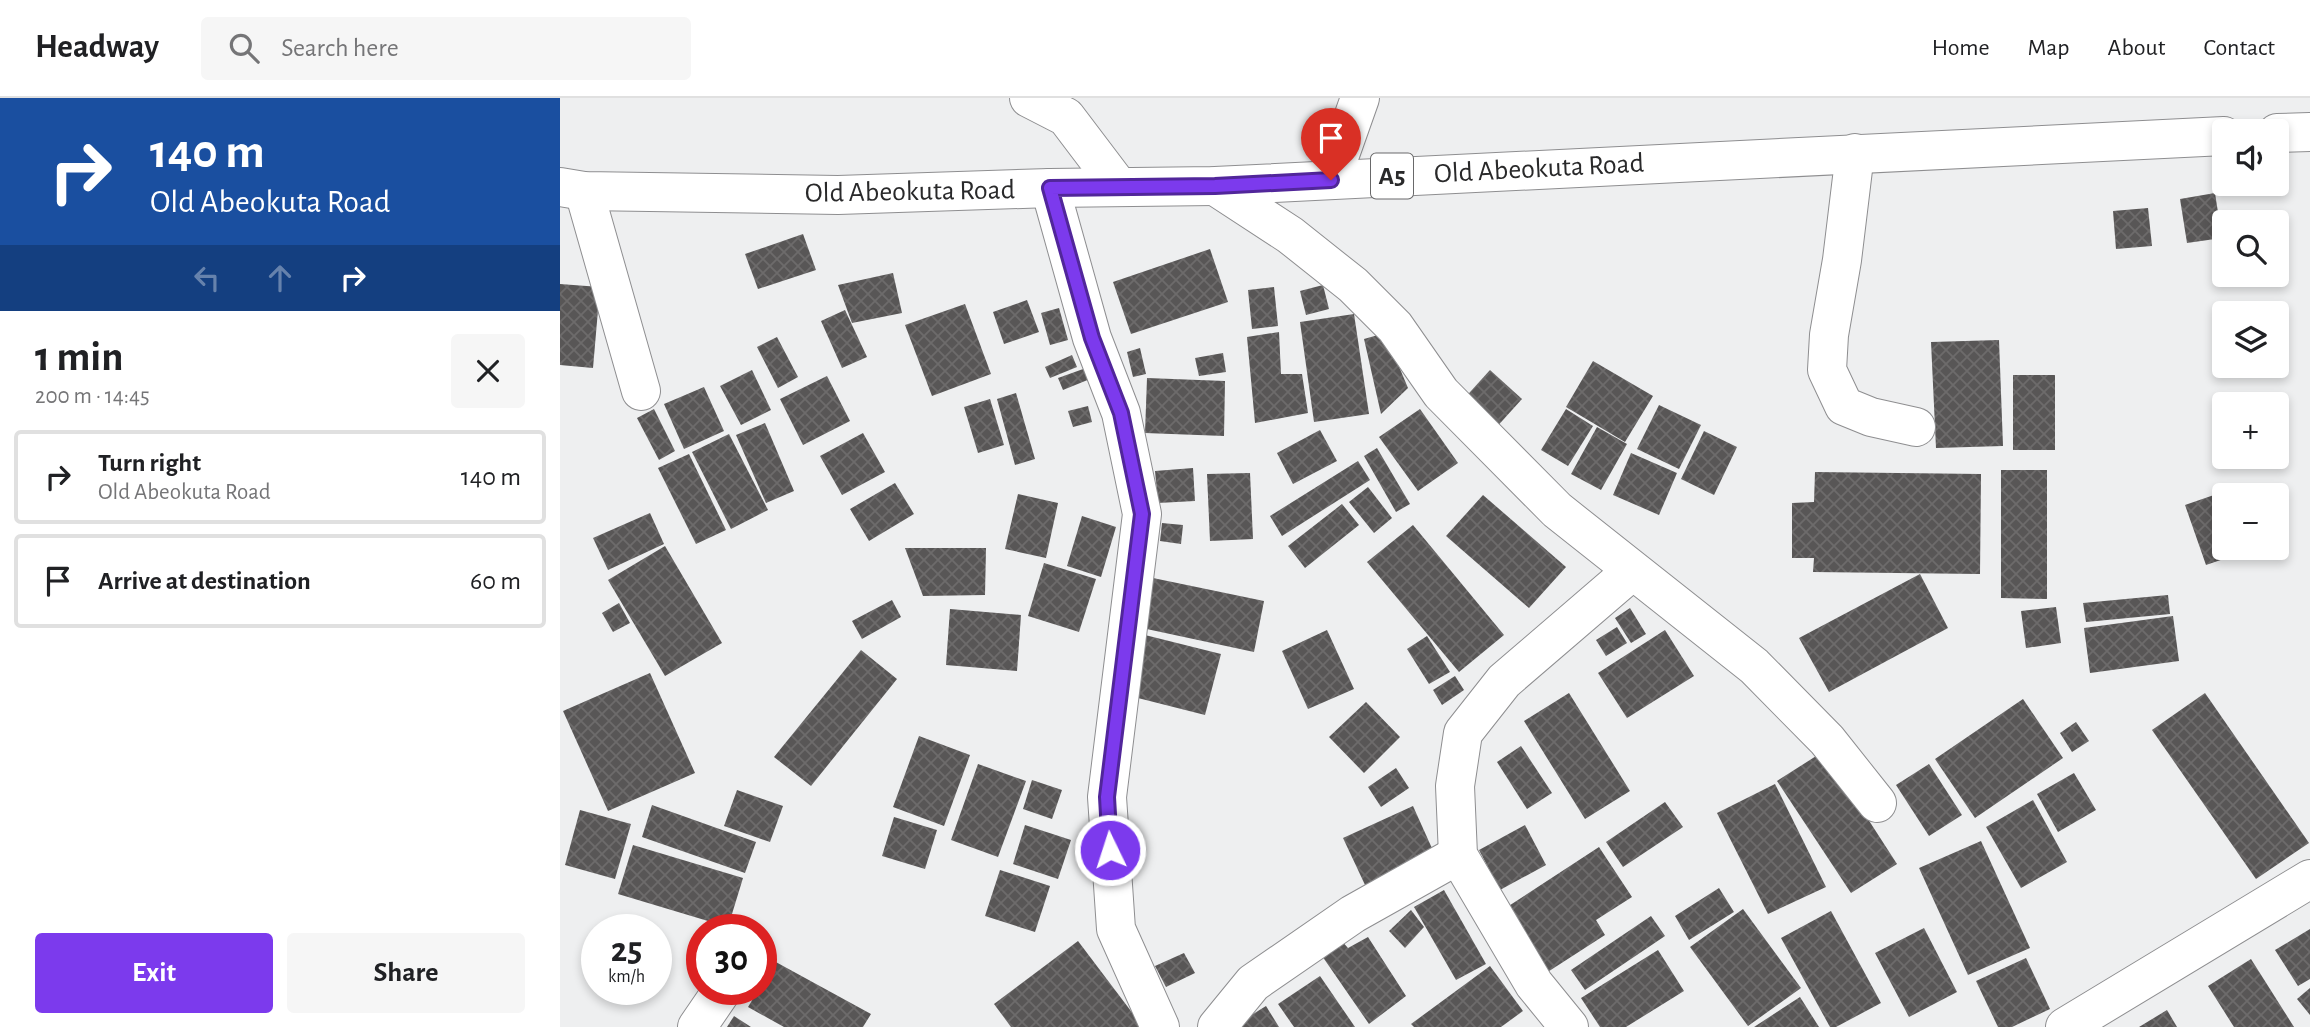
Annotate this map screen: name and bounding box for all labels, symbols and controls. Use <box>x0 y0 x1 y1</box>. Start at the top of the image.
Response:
search box <box>201 17 691 80</box>
icon: search <box>225 29 263 67</box>
text: Headway <box>35 31 159 64</box>
text: Search here <box>281 35 399 61</box>
text: Home <box>1932 36 1990 60</box>
text: Map <box>2028 36 2070 60</box>
text: About <box>2108 36 2165 60</box>
text: Contact <box>2203 36 2275 60</box>
pin <box>1301 108 1361 180</box>
icon: arrive <box>1312 119 1350 157</box>
map controls <box>2212 119 2289 560</box>
button: sound <box>2212 119 2289 196</box>
icon: right <box>35 126 126 217</box>
text: 140 m <box>150 128 265 177</box>
street label: Old Abeokuta Road <box>1433 150 1645 188</box>
road number: A5 <box>1371 153 1413 198</box>
street label: Old Abeokuta Road <box>805 176 1015 208</box>
text: Old Abeokuta Road <box>150 186 390 218</box>
button: search <box>2212 210 2289 287</box>
icon: left <box>188 259 226 297</box>
icon: ahead <box>261 259 299 297</box>
icon: right <box>334 259 372 297</box>
button: layers <box>2212 301 2289 378</box>
button: close <box>451 334 525 408</box>
text: 1 min <box>35 336 124 378</box>
text: 200 m · 14:45 <box>35 385 150 408</box>
button: + <box>2212 392 2289 469</box>
text: Turn right <box>98 450 201 476</box>
icon: right <box>39 458 77 496</box>
text: 140 m <box>461 464 521 490</box>
text: Old Abeokuta Road <box>98 481 271 504</box>
button: − <box>2212 483 2289 560</box>
icon: arrive <box>39 562 77 600</box>
text: Arrive at destination <box>98 568 311 594</box>
text: 60 m <box>470 568 521 594</box>
position arrow <box>1073 813 1147 887</box>
speed limit sign: 30 <box>686 914 777 1005</box>
button: Exit <box>35 933 273 1013</box>
button: Share <box>287 933 525 1013</box>
text: 25 <box>611 933 642 968</box>
text: km/h <box>608 968 645 986</box>

